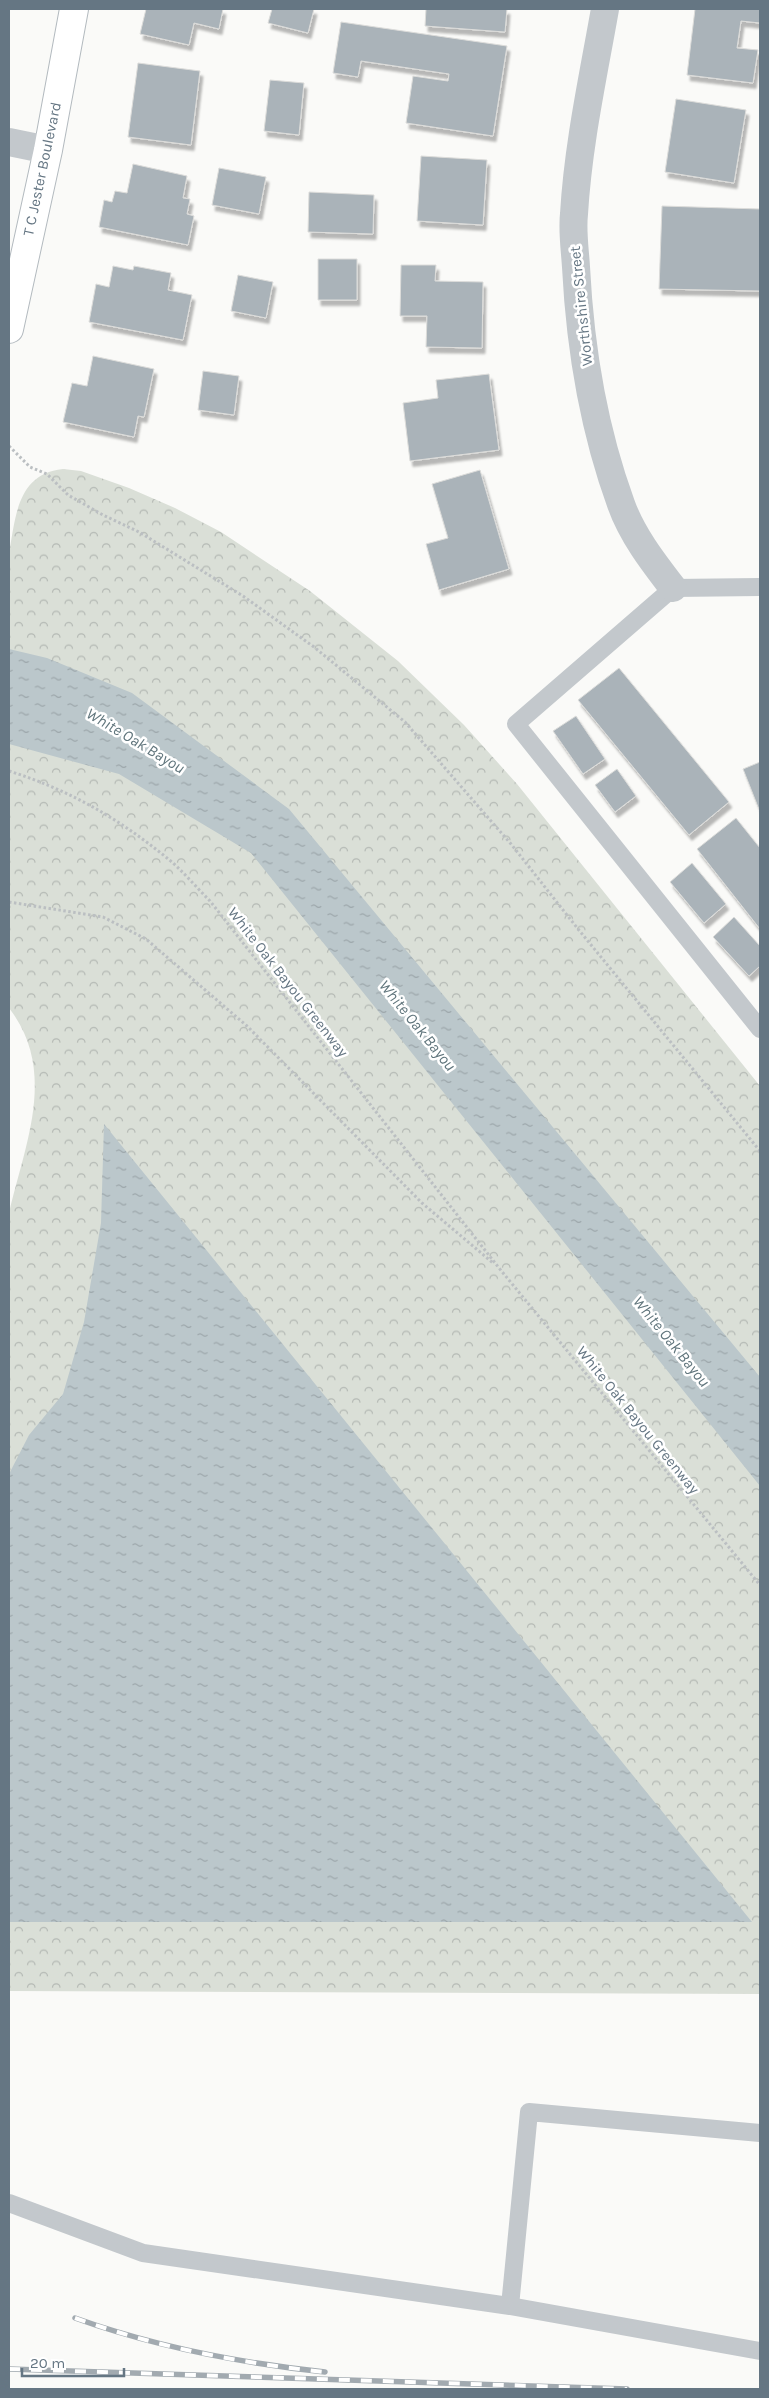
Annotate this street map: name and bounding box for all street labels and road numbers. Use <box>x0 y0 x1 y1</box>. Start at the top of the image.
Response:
street label: T C Jester Boulevard <box>19 100 65 238</box>
street label: Worthshire Street <box>566 245 596 367</box>
street label: White Oak Bayou Greenway <box>224 904 352 1060</box>
street label: White Oak Bayou Greenway <box>573 1343 703 1498</box>

